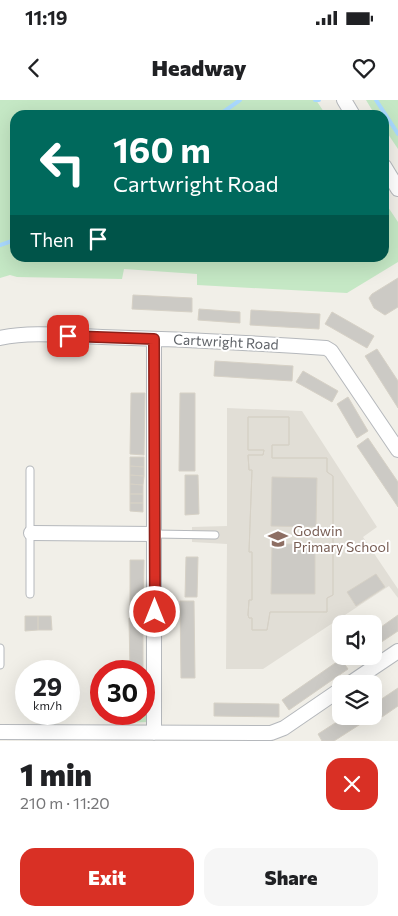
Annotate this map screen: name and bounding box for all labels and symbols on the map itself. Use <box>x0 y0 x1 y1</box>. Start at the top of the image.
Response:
pin <box>47 315 89 357</box>
street label: Cartwright Road <box>173 330 279 353</box>
place label: Godwin Primary School <box>293 522 389 555</box>
school or university icon: Godwin Primary School <box>267 528 289 550</box>
position arrow <box>128 585 180 637</box>
speed limit sign: 30 <box>90 660 155 725</box>

